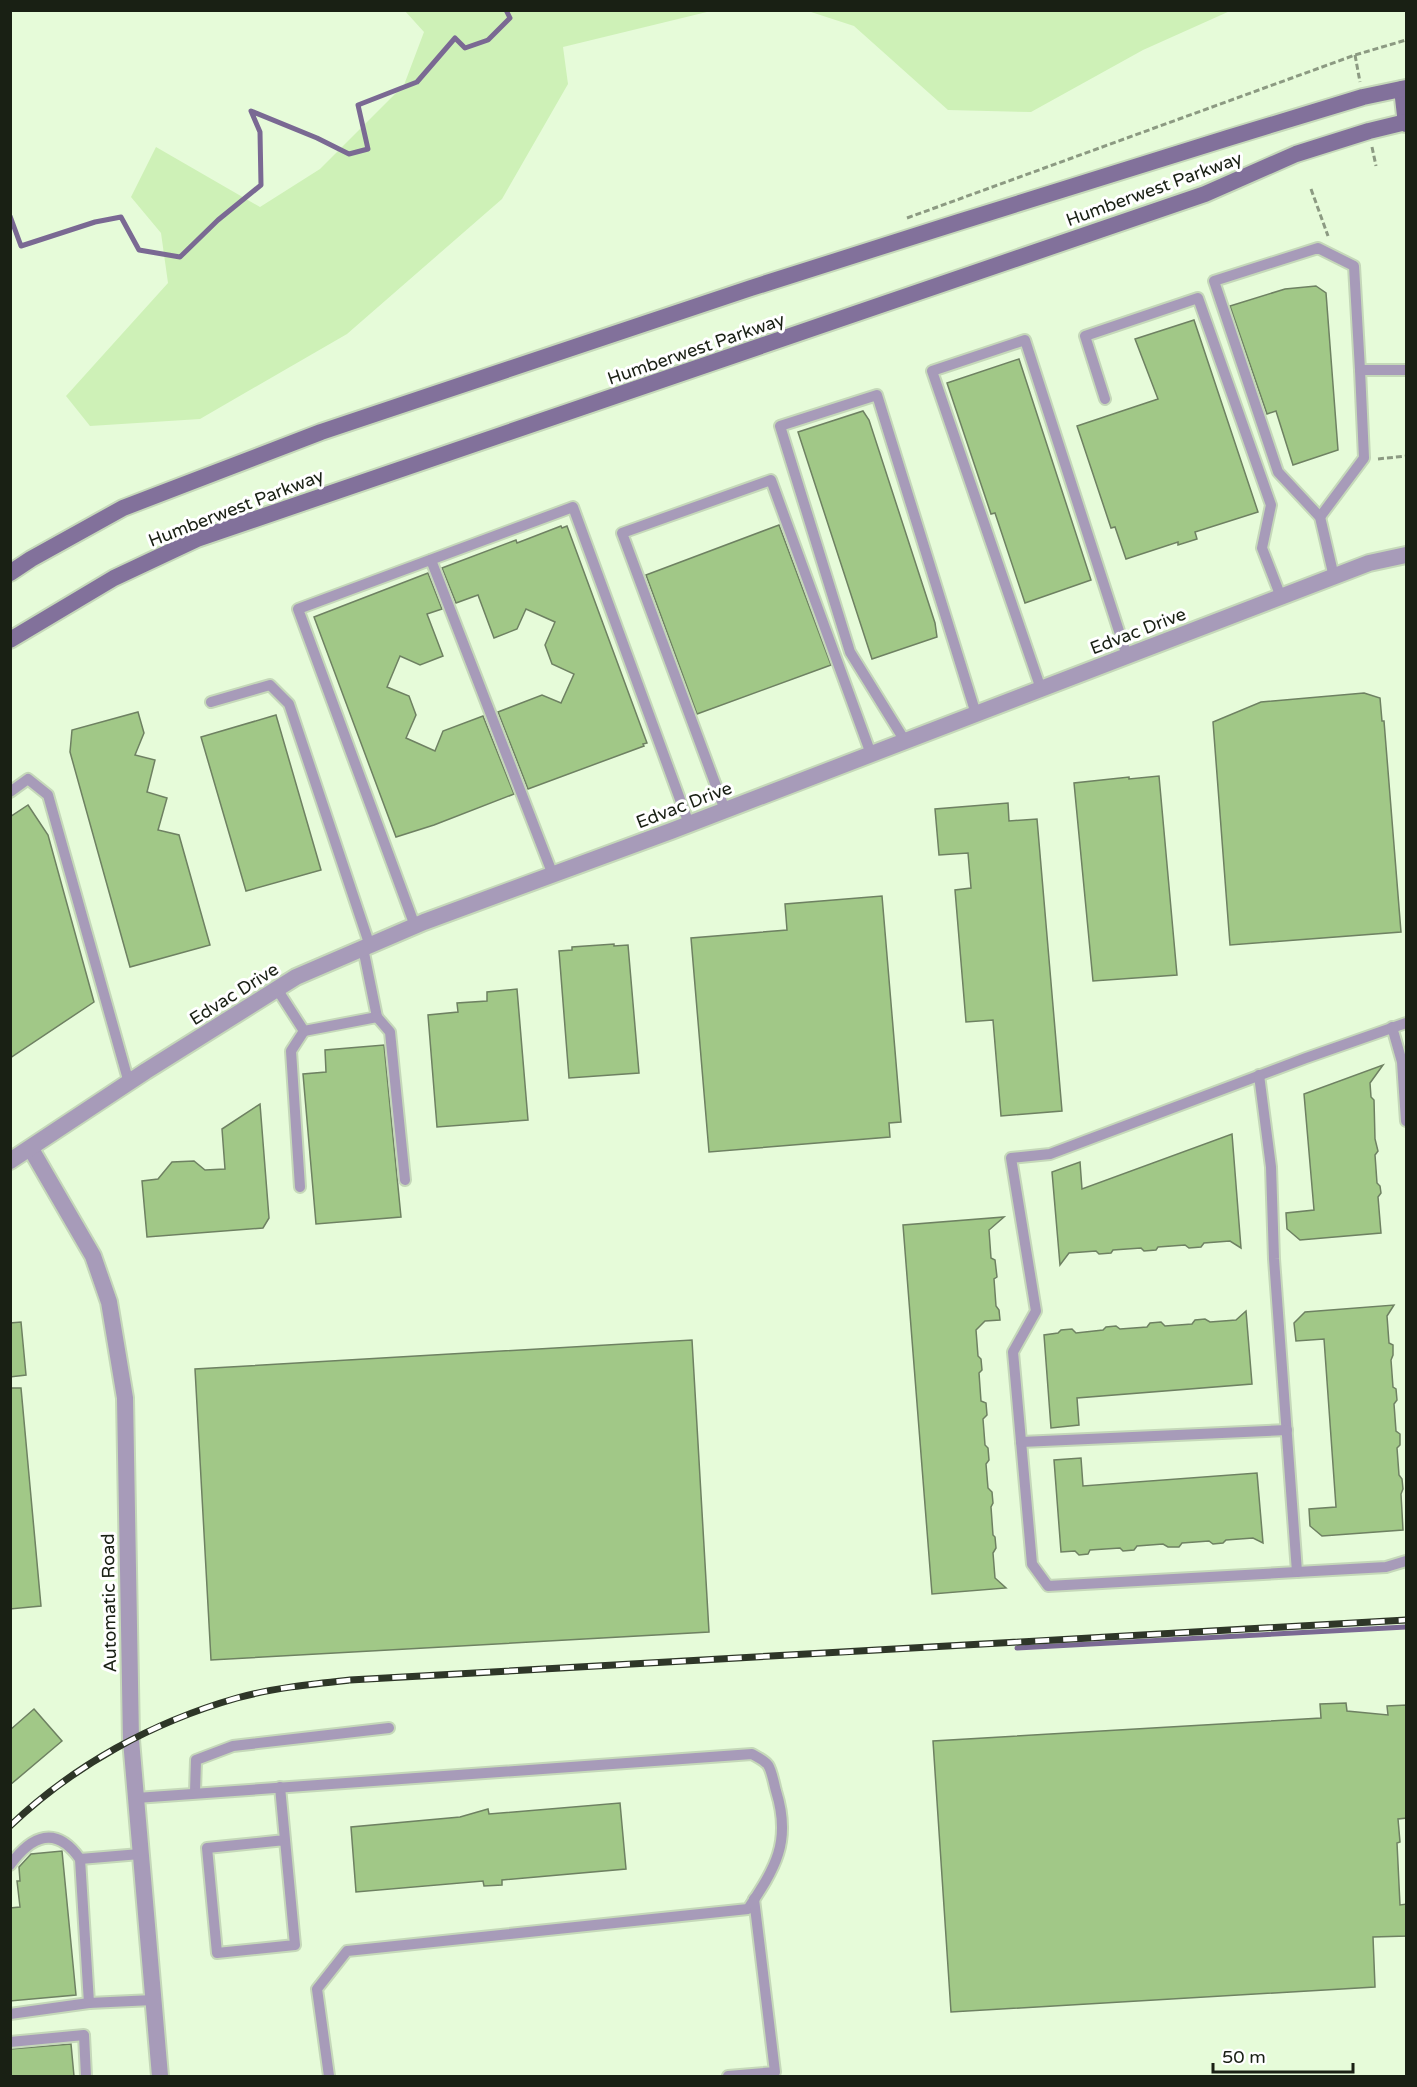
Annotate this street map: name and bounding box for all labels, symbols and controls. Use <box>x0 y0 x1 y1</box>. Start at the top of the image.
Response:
street label: Humberwest Parkway <box>1063 147 1245 231</box>
street label: Humberwest Parkway <box>605 308 788 390</box>
street label: Humberwest Parkway <box>145 464 327 552</box>
street label: Edvac Drive <box>1087 603 1189 659</box>
street label: Edvac Drive <box>633 777 735 833</box>
street label: Edvac Drive <box>185 958 283 1030</box>
street label: Automatic Road <box>97 1533 121 1673</box>
scale bar <box>1213 2036 1352 2074</box>
text: 50 m <box>1222 2046 1266 2068</box>

